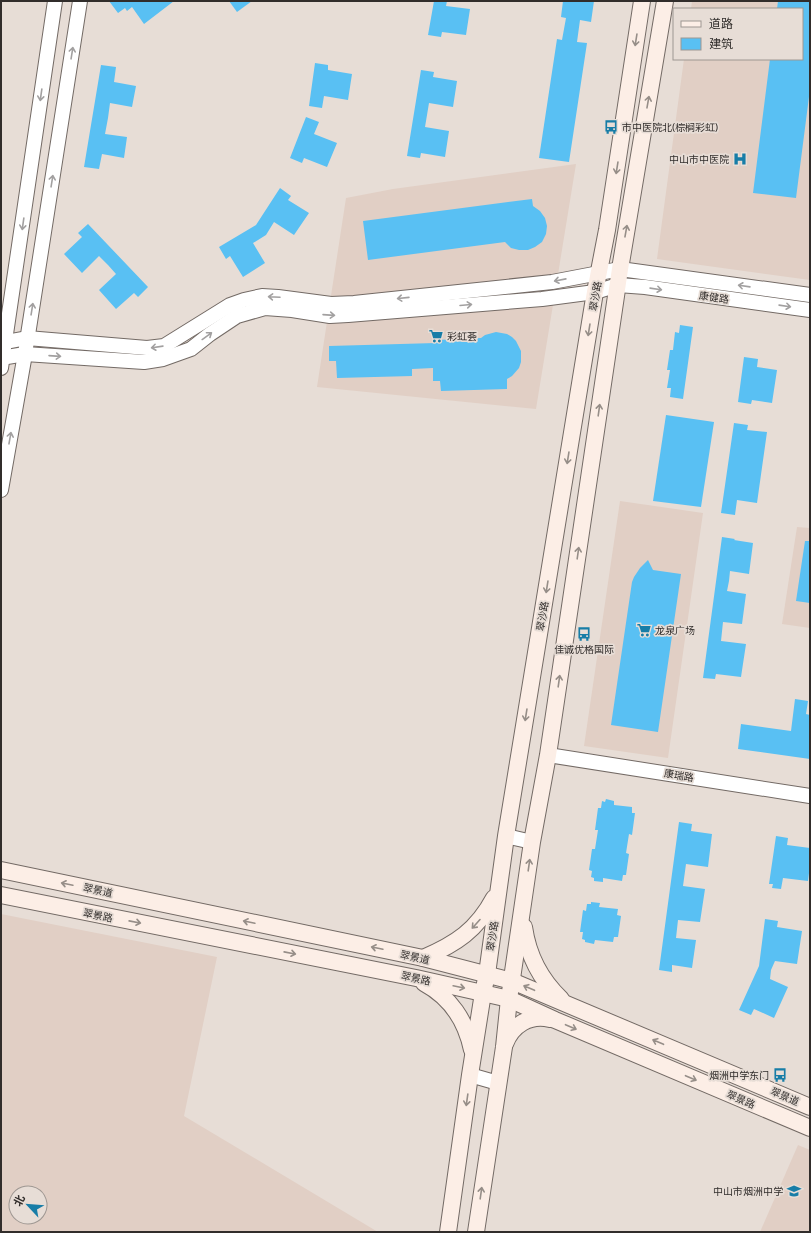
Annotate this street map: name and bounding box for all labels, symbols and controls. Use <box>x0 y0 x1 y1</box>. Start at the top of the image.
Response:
legend <box>673 8 803 60</box>
text: 道路 <box>709 17 733 31</box>
one-way arrow <box>632 33 640 46</box>
text: 建筑 <box>709 37 733 51</box>
one-way arrow <box>68 47 76 60</box>
one-way arrow <box>37 88 45 101</box>
one-way arrow <box>644 96 652 109</box>
bus stop icon: 市中医院北(棕榈彩虹) <box>603 119 619 135</box>
place label: 市中医院北(棕榈彩虹) <box>622 122 718 134</box>
hospital icon: 中山市中医院 <box>732 151 748 167</box>
place label: 中山市中医院 <box>669 154 729 166</box>
one-way arrow <box>613 161 621 174</box>
one-way arrow <box>48 175 56 188</box>
one-way arrow <box>19 217 27 230</box>
one-way arrow <box>622 225 630 238</box>
one-way arrow <box>554 277 567 285</box>
street label: 翠沙路 <box>588 280 604 312</box>
one-way arrow <box>738 282 751 290</box>
one-way arrow <box>649 285 662 293</box>
street label: 康健路 <box>698 290 730 306</box>
one-way arrow <box>268 293 281 300</box>
one-way arrow <box>397 294 410 302</box>
one-way arrow <box>459 302 472 309</box>
one-way arrow <box>778 302 791 310</box>
one-way arrow <box>28 303 36 316</box>
one-way arrow <box>322 312 335 319</box>
one-way arrow <box>585 323 593 336</box>
supermarket icon: 彩虹荟 <box>428 328 444 344</box>
place label: 彩虹荟 <box>447 331 477 343</box>
one-way arrow <box>201 332 212 340</box>
one-way arrow <box>151 343 164 351</box>
one-way arrow <box>48 352 61 359</box>
one-way arrow <box>595 404 603 417</box>
one-way arrow <box>6 432 14 445</box>
one-way arrow <box>564 452 572 465</box>
one-way arrow <box>574 547 582 560</box>
one-way arrow <box>543 580 551 593</box>
street label: 翠沙路 <box>535 600 551 632</box>
supermarket icon: 龙泉广场 <box>636 622 652 638</box>
place label: 龙泉广场 <box>655 625 695 637</box>
bus stop icon: 佳诚优格国际 <box>576 626 592 642</box>
place label: 佳诚优格国际 <box>554 644 614 656</box>
one-way arrow <box>555 675 563 688</box>
one-way arrow <box>522 708 530 721</box>
street label: 康瑞路 <box>663 768 695 784</box>
one-way arrow <box>525 859 533 872</box>
one-way arrow <box>61 880 74 888</box>
street label: 翠景道 <box>82 882 114 900</box>
street label: 翠景路 <box>82 907 114 925</box>
one-way arrow <box>243 917 256 925</box>
one-way arrow <box>128 918 141 926</box>
one-way arrow <box>472 918 481 929</box>
street label: 翠沙路 <box>485 920 501 952</box>
one-way arrow <box>371 944 384 952</box>
one-way arrow <box>283 949 296 957</box>
street label: 翠景道 <box>399 949 431 967</box>
street label: 翠景路 <box>400 970 432 988</box>
one-way arrow <box>524 983 536 991</box>
one-way arrow <box>452 984 465 992</box>
one-way arrow <box>565 1023 577 1031</box>
one-way arrow <box>653 1038 665 1046</box>
bus stop icon: 烟洲中学东门 <box>772 1067 788 1083</box>
place label: 烟洲中学东门 <box>709 1070 769 1082</box>
one-way arrow <box>684 1074 696 1082</box>
street label: 翠景道 <box>768 1086 801 1108</box>
street label: 翠景路 <box>724 1089 757 1111</box>
one-way arrow <box>463 1093 471 1106</box>
school or university icon: 中山市烟洲中学 <box>786 1183 802 1199</box>
north arrow <box>8 1185 48 1225</box>
place label: 中山市烟洲中学 <box>713 1186 783 1198</box>
one-way arrow <box>477 1187 485 1200</box>
text: 北 <box>11 1193 28 1209</box>

